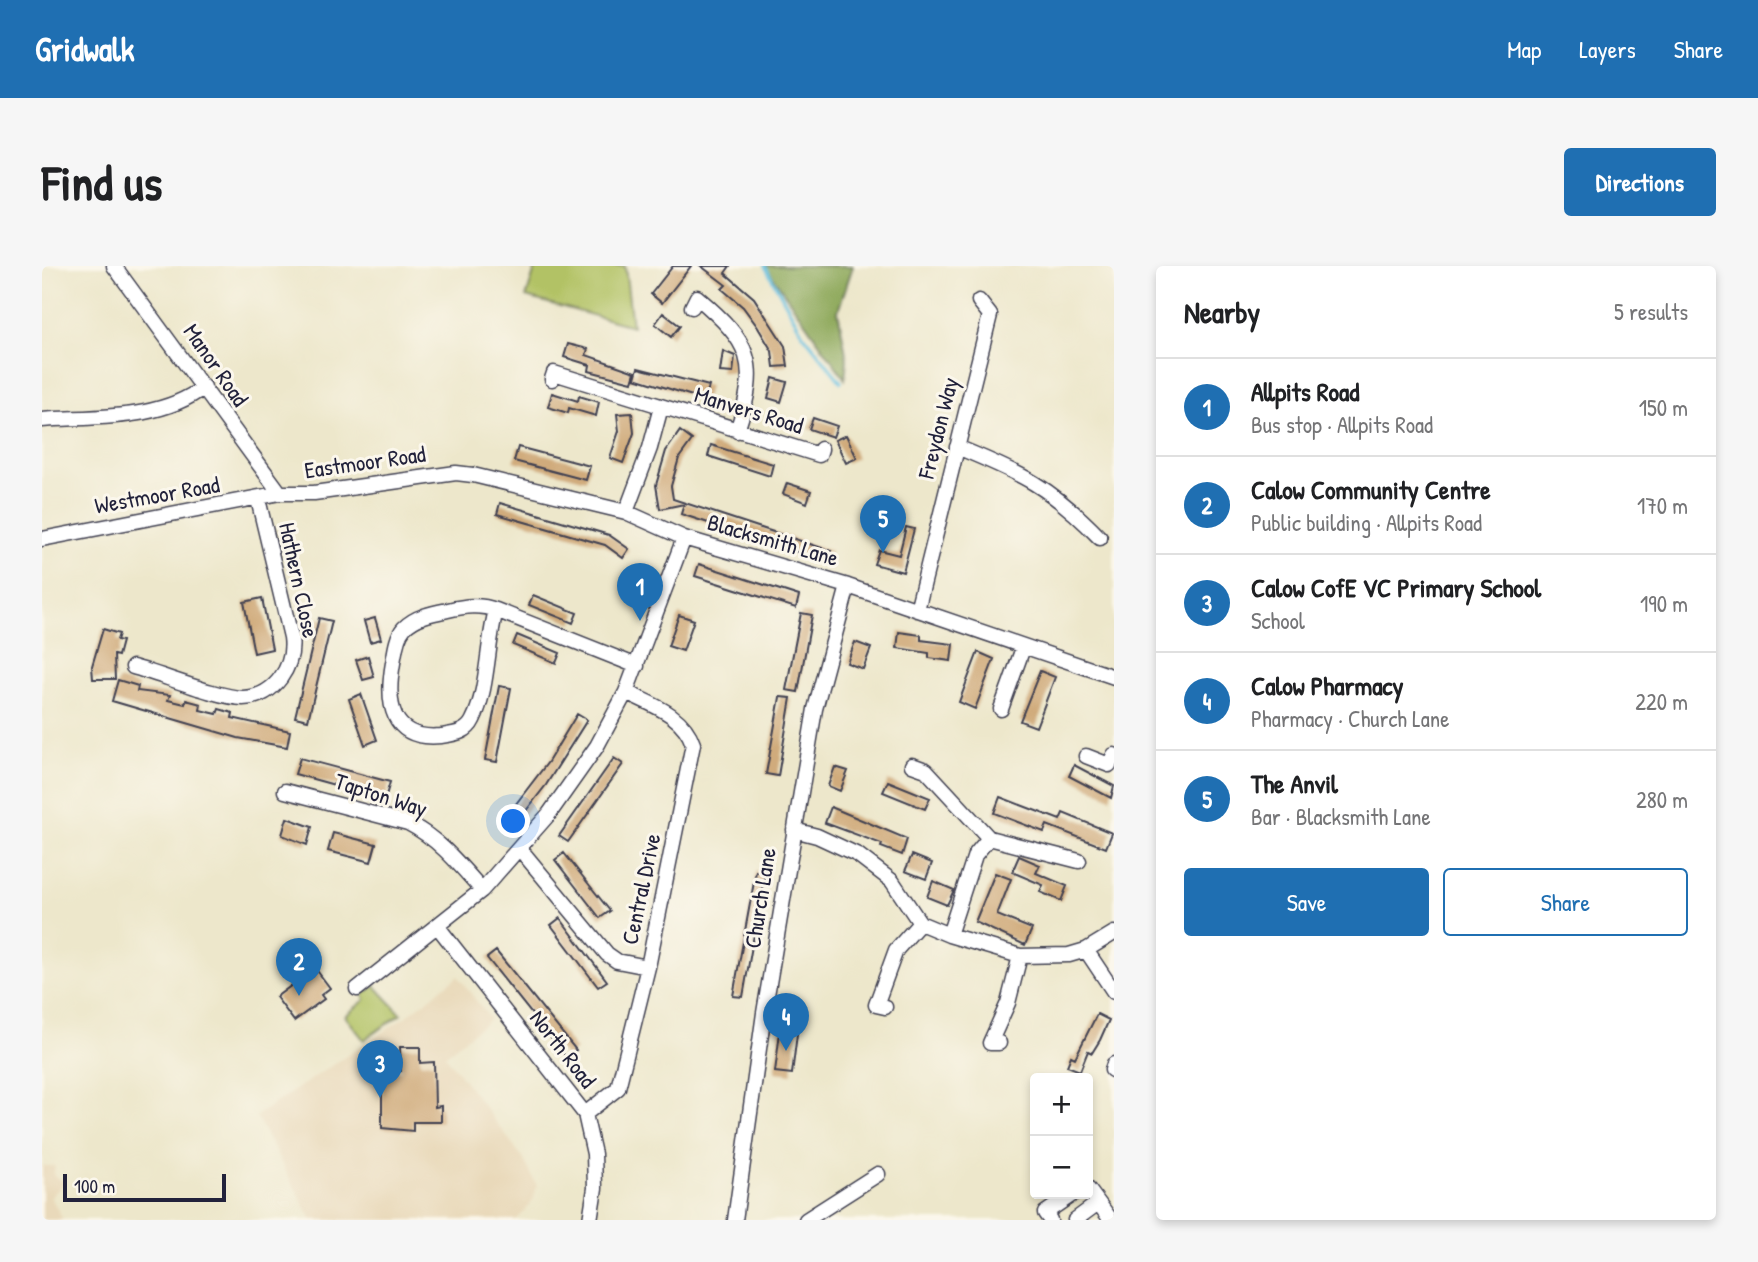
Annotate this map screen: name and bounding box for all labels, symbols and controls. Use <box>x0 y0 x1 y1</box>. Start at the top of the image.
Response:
text: Gridwalk <box>35 27 135 71</box>
text: Map <box>1507 33 1541 65</box>
text: Layers <box>1579 33 1636 65</box>
text: Share <box>1674 33 1723 65</box>
button: Directions <box>1564 148 1716 216</box>
text: Find us <box>42 149 162 215</box>
text: Nearby <box>1184 292 1260 332</box>
text: 5 results <box>1614 296 1688 327</box>
street label: Manor Road <box>177 317 256 412</box>
street label: Freydon Way <box>910 374 965 483</box>
text: Allpits Road <box>1251 374 1359 409</box>
street label: Manvers Road <box>691 378 807 441</box>
text: 1 <box>1203 392 1211 423</box>
text: 150 m <box>1639 392 1688 423</box>
text: Bus stop · Allpits Road <box>1251 409 1433 440</box>
street label: Eastmoor Road <box>302 438 428 485</box>
street label: Westmoor Road <box>92 468 222 521</box>
text: Calow Community Centre <box>1251 472 1491 507</box>
text: 2 <box>1202 490 1212 521</box>
text: 170 m <box>1637 490 1688 521</box>
pin: 5 <box>860 495 906 553</box>
street label: Blacksmith Lane <box>704 506 842 573</box>
text: Public building · Allpits Road <box>1251 507 1482 538</box>
street label: Hathern Close <box>272 519 327 640</box>
pin: 1 <box>617 563 663 621</box>
text: Calow CofE VC Primary School <box>1251 570 1541 605</box>
text: 3 <box>1202 588 1212 619</box>
text: 190 m <box>1640 588 1688 619</box>
text: School <box>1251 605 1305 636</box>
text: Calow Pharmacy <box>1251 668 1403 703</box>
text: 4 <box>1203 686 1211 717</box>
text: 220 m <box>1635 686 1688 717</box>
text: Pharmacy · Church Lane <box>1251 703 1449 734</box>
street label: Tapton Way <box>331 765 432 824</box>
text: The Anvil <box>1251 766 1338 801</box>
text: 5 <box>1202 784 1212 815</box>
text: 280 m <box>1636 784 1688 815</box>
text: Bar · Blacksmith Lane <box>1251 801 1431 832</box>
your location <box>496 804 530 838</box>
street label: Central Drive <box>614 831 667 947</box>
street label: Church Lane <box>736 845 783 950</box>
button: Save <box>1184 868 1429 936</box>
button: Share <box>1443 868 1688 936</box>
pin: 2 <box>276 938 322 996</box>
pin: 4 <box>763 993 809 1051</box>
street label: North Road <box>523 1003 604 1094</box>
pin: 3 <box>357 1040 403 1098</box>
map controls <box>1030 1073 1093 1199</box>
button: + <box>1030 1073 1093 1136</box>
button: − <box>1030 1136 1093 1199</box>
scale bar <box>63 1171 226 1203</box>
text: 100 m <box>74 1173 115 1199</box>

